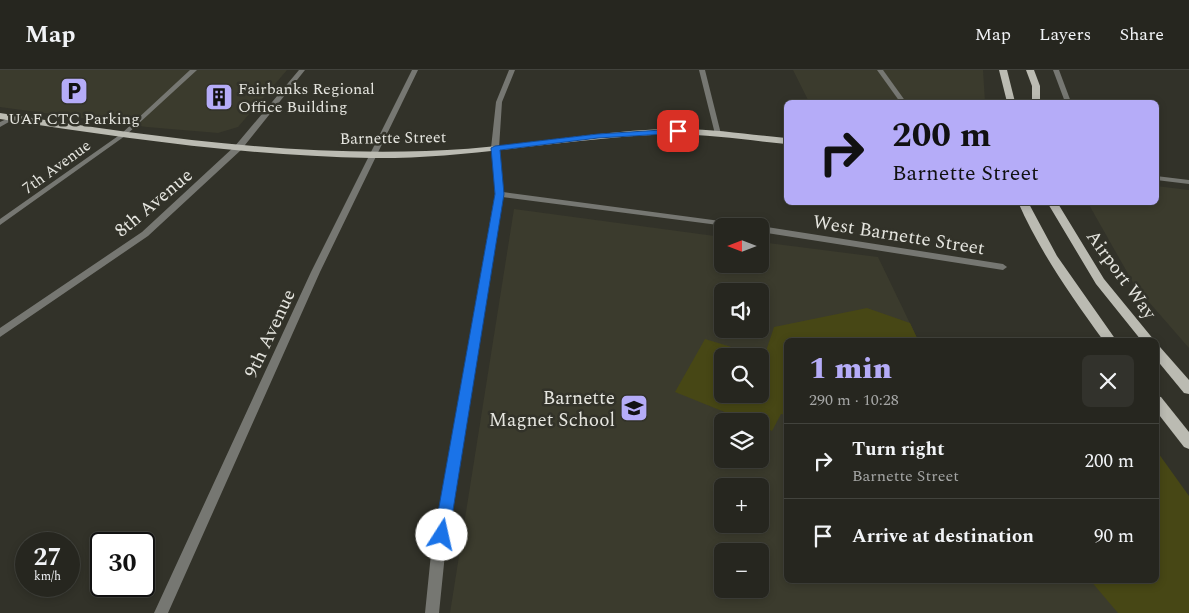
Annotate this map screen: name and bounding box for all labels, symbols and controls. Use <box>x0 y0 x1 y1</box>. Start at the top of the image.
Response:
text: Map <box>25 17 75 53</box>
text: Map <box>975 21 1011 48</box>
text: Layers <box>1039 21 1091 48</box>
text: Share <box>1119 21 1164 48</box>
parking icon: UAF CTC Parking <box>59 76 89 106</box>
place label: Fairbanks Regional Office Building <box>238 77 375 119</box>
building icon: Fairbanks Regional Office Building <box>204 82 234 112</box>
place label: UAF CTC Parking <box>8 107 140 131</box>
text: 200 m <box>892 109 991 162</box>
pin <box>657 110 699 152</box>
icon: arrive <box>664 117 692 145</box>
icon: right <box>809 120 874 185</box>
street label: Barnette Street <box>339 125 447 151</box>
street label: 7th Avenue <box>17 134 96 200</box>
text: Barnette Street <box>892 157 1039 190</box>
street label: 8th Avenue <box>108 162 200 245</box>
street label: West Barnette Street <box>811 208 987 263</box>
north arrow <box>714 218 769 272</box>
map controls <box>714 218 769 598</box>
street label: Airport Way <box>1078 224 1164 326</box>
button: sound <box>714 283 769 338</box>
street label: 9th Avenue <box>237 285 304 383</box>
text: 1 min <box>809 346 892 392</box>
button: search <box>714 348 769 403</box>
button: close <box>1082 355 1134 407</box>
place label: Barnette Magnet School <box>489 384 615 435</box>
text: 290 m · 10:28 <box>809 388 899 412</box>
school or university icon: Barnette Magnet School <box>619 393 649 423</box>
button: layers <box>714 413 769 468</box>
text: Turn right <box>852 435 945 464</box>
icon: right <box>809 447 837 475</box>
text: 200 m <box>1084 447 1134 476</box>
text: Barnette Street <box>852 464 959 488</box>
button: + <box>714 478 769 533</box>
position arrow <box>415 508 467 560</box>
icon: arrive <box>809 522 837 550</box>
text: Arrive at destination <box>852 522 1034 551</box>
text: 90 m <box>1094 522 1134 551</box>
speed limit sign: 30 <box>90 532 155 597</box>
text: 27 <box>33 539 62 577</box>
button: − <box>714 543 769 598</box>
text: km/h <box>34 567 61 586</box>

